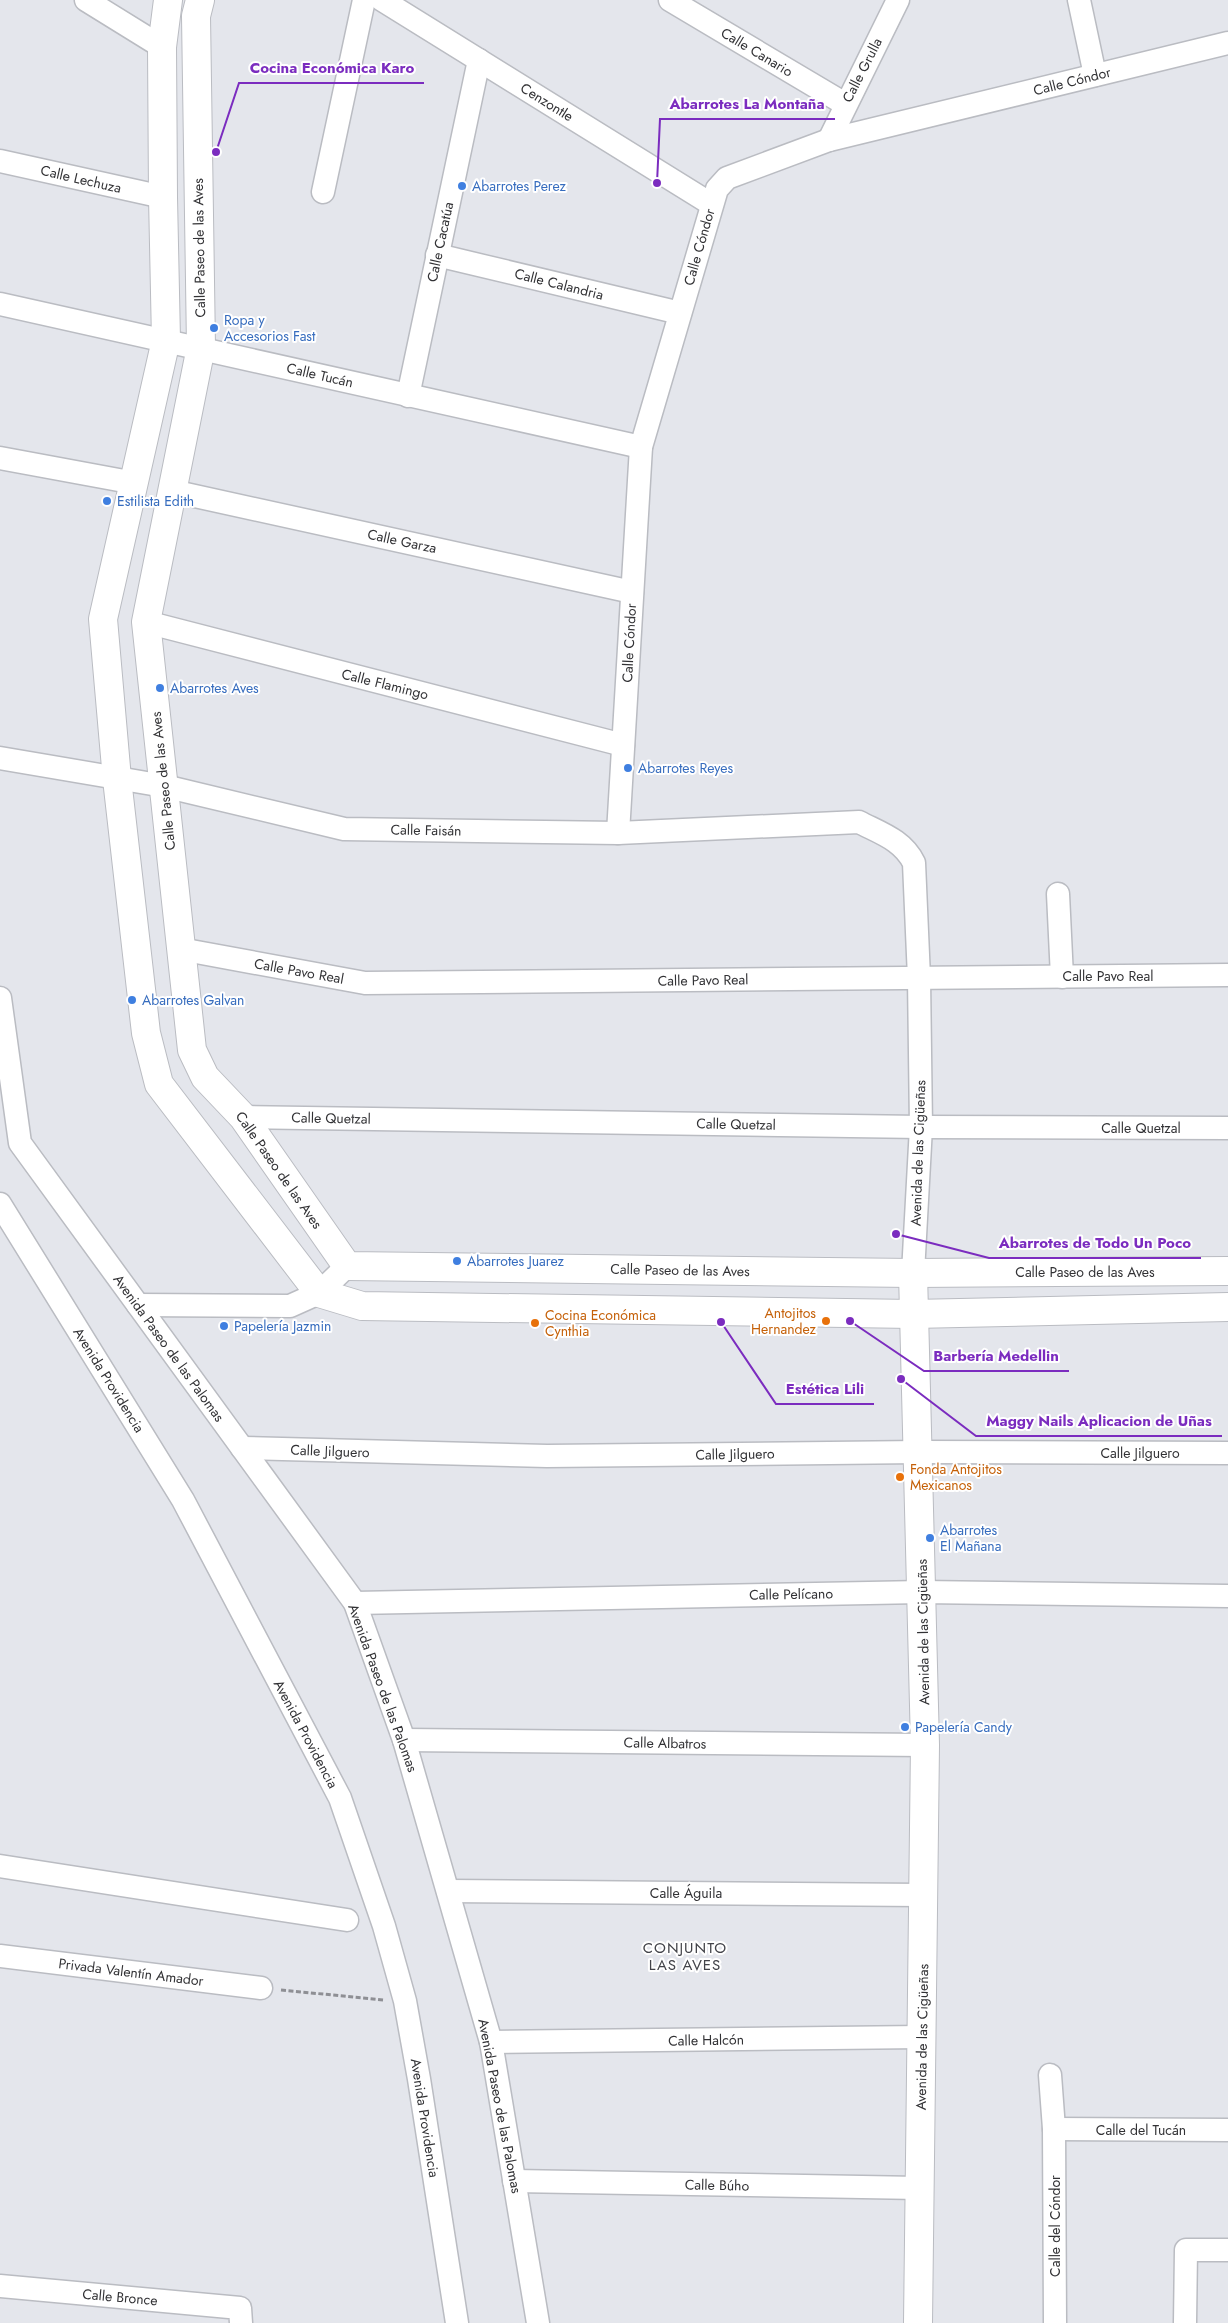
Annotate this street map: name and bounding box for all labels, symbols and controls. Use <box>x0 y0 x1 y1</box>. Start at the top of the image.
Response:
street label: Calle Canario <box>717 23 797 82</box>
street label: Calle Grulla <box>837 34 887 106</box>
callout: Cocina Económica Karo <box>239 53 424 83</box>
text: Cocina Económica Karo <box>250 57 414 79</box>
street label: Calle Cóndor <box>1031 62 1113 100</box>
street label: Cenzontle <box>517 78 577 126</box>
callout: Abarrotes La Montaña <box>660 89 835 119</box>
text: Abarrotes La Montaña <box>669 93 824 115</box>
street label: Calle Lechuza <box>39 160 123 198</box>
place label: Abarrotes Perez <box>472 176 566 196</box>
street label: Calle Paseo de las Aves <box>188 178 210 318</box>
marker: Abarrotes Perez <box>456 180 468 192</box>
street label: Calle Cacatúa <box>422 200 458 284</box>
street label: Calle Cóndor <box>678 206 720 288</box>
street label: Calle Calandria <box>512 263 606 305</box>
place label: Ropa y Accesorios Fast <box>224 310 316 346</box>
marker: Ropa y Accesorios Fast <box>208 322 220 334</box>
street label: Calle Tucán <box>285 358 355 392</box>
place label: Estilista Edith <box>117 491 194 511</box>
marker: Estilista Edith <box>101 495 113 507</box>
street label: Calle Garza <box>366 524 438 558</box>
street label: Calle Cóndor <box>617 603 641 683</box>
street label: Calle Flamingo <box>340 664 431 705</box>
place label: Abarrotes Aves <box>170 678 259 698</box>
marker: Abarrotes Aves <box>154 682 166 694</box>
street label: Calle Paseo de las Aves <box>146 710 180 851</box>
place label: Abarrotes Reyes <box>638 758 733 778</box>
marker: Abarrotes Reyes <box>622 762 634 774</box>
street label: Calle Faisán <box>390 819 462 841</box>
street label: Calle Pavo Real <box>253 953 345 989</box>
street label: Calle Pavo Real <box>1063 966 1153 986</box>
street label: Calle Pavo Real <box>657 969 749 991</box>
place label: Abarrotes Galvan <box>142 990 244 1010</box>
marker: Abarrotes Galvan <box>126 994 138 1006</box>
street label: Avenida de las Cigüeñas <box>905 1079 931 1226</box>
street label: Calle Paseo de las Aves <box>231 1107 327 1233</box>
street label: Calle Quetzal <box>291 1107 371 1129</box>
street label: Calle Quetzal <box>696 1113 776 1135</box>
street label: Calle Quetzal <box>1101 1118 1181 1138</box>
callout: Abarrotes de Todo Un Poco <box>989 1228 1201 1258</box>
text: Abarrotes de Todo Un Poco <box>998 1232 1191 1254</box>
place label: Abarrotes Juarez <box>467 1251 564 1271</box>
marker: Abarrotes Juarez <box>451 1255 463 1267</box>
street label: Calle Paseo de las Aves <box>610 1259 750 1281</box>
street label: Calle Paseo de las Aves <box>1015 1262 1155 1282</box>
street label: Avenida Paseo de las Palomas <box>109 1270 229 1426</box>
place label: Antojitos Hernandez <box>751 1303 817 1339</box>
place label: Cocina Económica Cynthia <box>545 1305 656 1341</box>
marker: Antojitos Hernandez <box>820 1315 832 1327</box>
place label: Papelería Jazmin <box>234 1316 331 1336</box>
marker: Cocina Económica Cynthia <box>529 1317 541 1329</box>
marker: Papelería Jazmin <box>218 1320 230 1332</box>
street label: Avenida Providencia <box>69 1324 149 1436</box>
callout: Barbería Medellin <box>924 1341 1069 1371</box>
text: Barbería Medellin <box>933 1345 1059 1367</box>
callout: Estética Lili <box>776 1374 874 1404</box>
text: Estética Lili <box>786 1378 864 1400</box>
callout: Maggy Nails Aplicacion de Uñas <box>976 1406 1222 1436</box>
text: Maggy Nails Aplicacion de Uñas <box>986 1410 1212 1432</box>
street label: Calle Jilguero <box>290 1440 370 1462</box>
street label: Calle Jilguero <box>695 1443 775 1465</box>
street label: Calle Jilguero <box>1100 1443 1180 1463</box>
place label: Fonda Antojitos Mexicanos <box>910 1459 1002 1495</box>
marker: Fonda Antojitos Mexicanos <box>894 1471 906 1483</box>
place label: Abarrotes El Mañana <box>940 1520 1001 1556</box>
marker: Abarrotes El Mañana <box>924 1532 936 1544</box>
street label: Avenida de las Cigüeñas <box>912 1558 934 1705</box>
street label: Calle Pelícano <box>749 1583 833 1605</box>
street label: Avenida Paseo de las Palomas <box>343 1601 423 1775</box>
street label: Avenida Providencia <box>269 1676 343 1792</box>
place label: Papelería Candy <box>915 1717 1013 1737</box>
marker: Papelería Candy <box>899 1721 911 1733</box>
street label: Calle Albatros <box>624 1732 707 1754</box>
street label: Calle Águila <box>650 1883 722 1903</box>
district label: CONJUNTO LAS AVES <box>643 1937 727 1976</box>
street label: Privada Valentín Amador <box>57 1953 205 1991</box>
street label: Avenida de las Cigüeñas <box>911 1963 933 2110</box>
street label: Avenida Paseo de las Palomas <box>473 2017 527 2195</box>
street label: Calle Halcón <box>668 2029 744 2051</box>
street label: Avenida Providencia <box>406 2057 444 2179</box>
street label: Calle del Tucán <box>1096 2120 1186 2140</box>
street label: Calle Búho <box>685 2174 750 2196</box>
street label: Calle del Cóndor <box>1045 2175 1065 2277</box>
street label: Calle Bronce <box>82 2284 158 2310</box>

